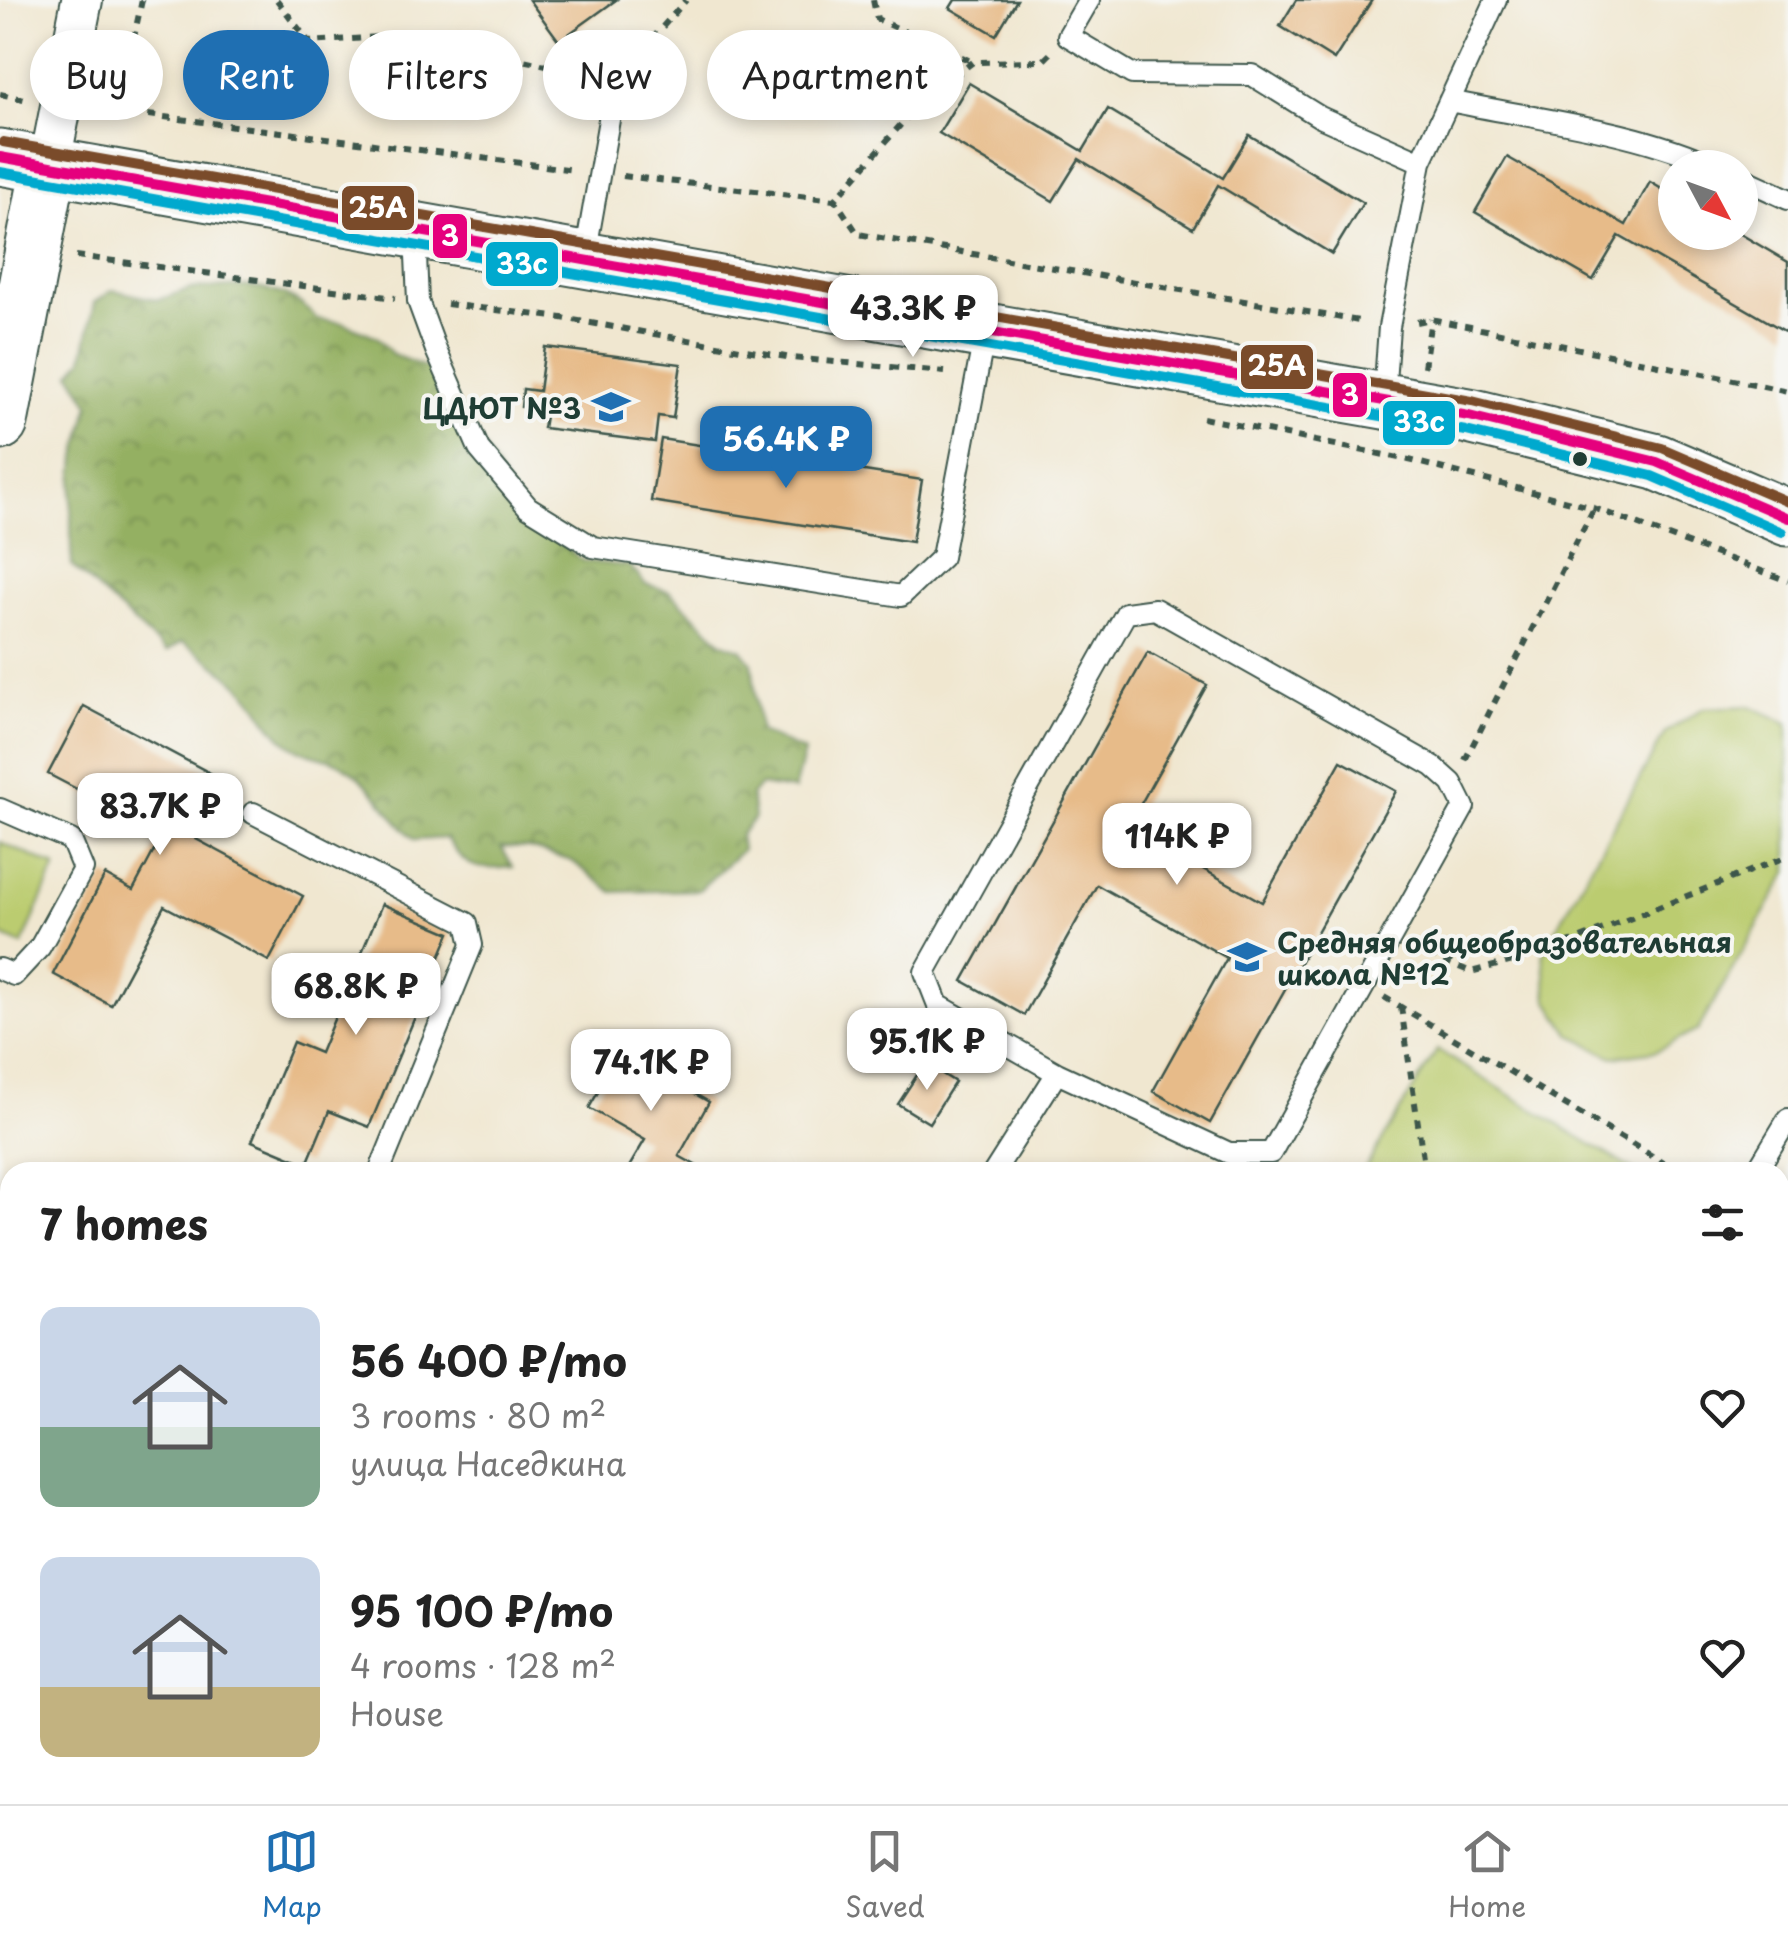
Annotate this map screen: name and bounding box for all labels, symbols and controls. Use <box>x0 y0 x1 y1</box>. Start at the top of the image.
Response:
chip: Buy <box>30 30 163 120</box>
chip: Rent <box>183 30 329 120</box>
chip: Filters <box>349 30 523 120</box>
chip: New <box>543 30 687 120</box>
chip: Apartment <box>707 30 964 120</box>
north arrow <box>1658 150 1758 250</box>
map controls <box>1658 150 1758 250</box>
line badge: 25А <box>340 184 416 232</box>
text: 25А <box>348 185 408 228</box>
line badge: 3 <box>431 212 469 260</box>
text: 3 <box>441 213 459 256</box>
line badge: 33с <box>484 240 560 288</box>
text: 33с <box>496 241 548 284</box>
pin: 43.3K ₽ <box>821 275 1005 360</box>
text: 43.3K ₽ <box>850 283 976 331</box>
line badge: 25А <box>1239 343 1315 391</box>
text: 25А <box>1247 343 1307 386</box>
line badge: 3 <box>1331 371 1369 419</box>
text: 3 <box>1341 372 1359 415</box>
place label: ЦДЮТ №3 <box>422 386 581 429</box>
school or university icon: ЦДЮТ №3 <box>590 386 632 428</box>
line badge: 33с <box>1381 399 1457 447</box>
text: 33с <box>1393 399 1445 442</box>
pin: 56.4K ₽ <box>694 406 878 491</box>
text: 56.4K ₽ <box>722 414 850 462</box>
unlabelled marker <box>1570 449 1590 469</box>
pin: 83.7K ₽ <box>68 773 252 858</box>
text: 83.7K ₽ <box>99 781 221 829</box>
pin: 114K ₽ <box>1096 803 1258 888</box>
text: 114K ₽ <box>1124 811 1230 859</box>
place label: Средняя общеобразовательная школа №12 <box>1277 920 1732 995</box>
school or university icon: Средняя общеобразовательная школа №12 <box>1226 936 1268 978</box>
pin: 68.8K ₽ <box>264 953 448 1038</box>
text: 68.8K ₽ <box>294 961 418 1009</box>
pin: 95.1K ₽ <box>835 1008 1019 1093</box>
text: 95.1K ₽ <box>869 1016 985 1064</box>
pin: 74.1K ₽ <box>559 1029 743 1114</box>
text: 74.1K ₽ <box>593 1037 709 1085</box>
text: 7 homes <box>40 1191 208 1254</box>
icon: filters <box>1695 1195 1750 1250</box>
text: 56 400 ₽/mo <box>350 1328 627 1391</box>
icon: home <box>120 1347 240 1467</box>
icon: heart <box>1695 1380 1750 1435</box>
text: 3 rooms · 80 m² <box>350 1391 606 1439</box>
text: улица Наседкина <box>350 1439 626 1487</box>
text: 95 100 ₽/mo <box>350 1578 613 1641</box>
icon: home <box>120 1597 240 1717</box>
icon: heart <box>1695 1630 1750 1685</box>
text: 4 rooms · 128 m² <box>350 1641 616 1689</box>
text: House <box>350 1689 444 1737</box>
tab: Map <box>262 1824 322 1927</box>
tab: Saved <box>845 1824 925 1927</box>
tab: Home <box>1448 1824 1526 1927</box>

